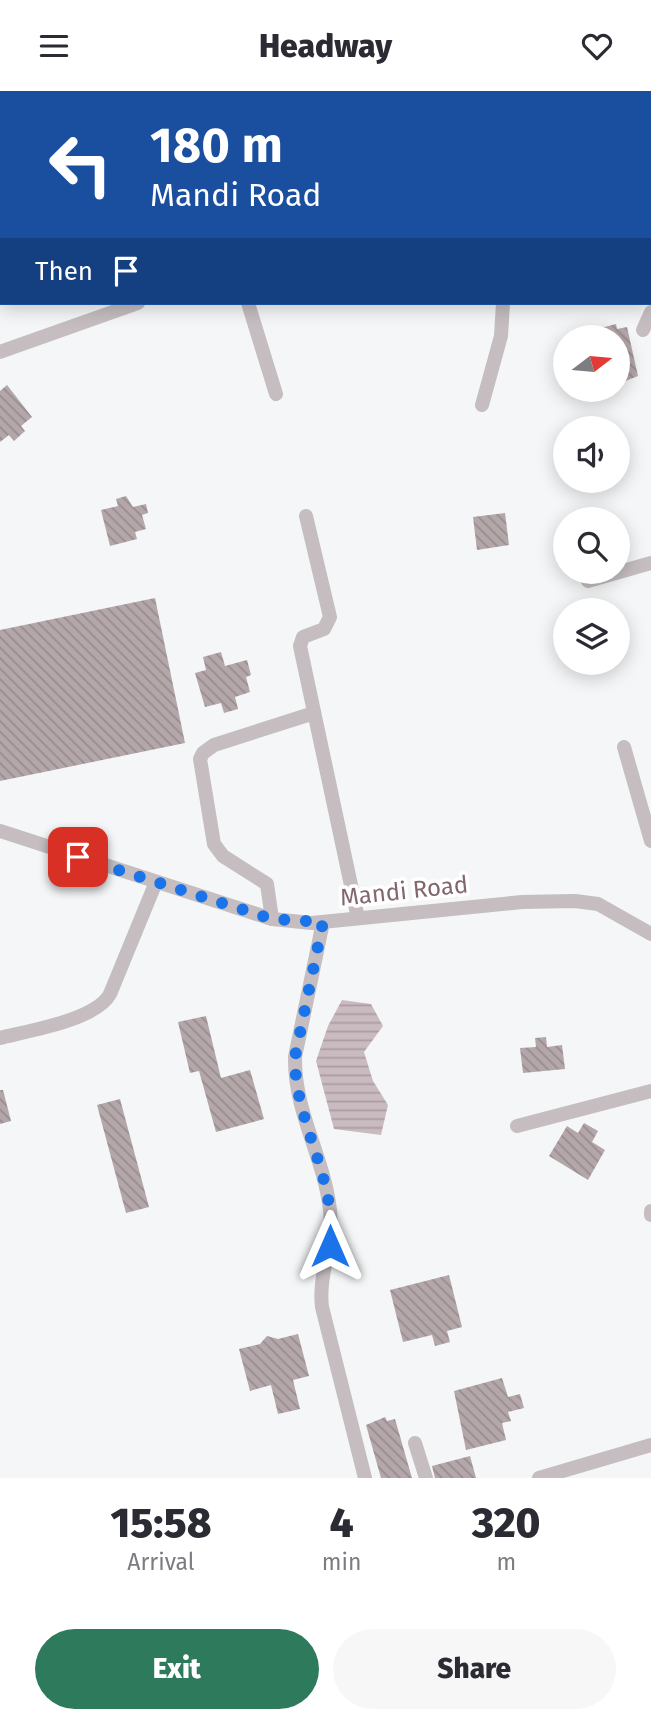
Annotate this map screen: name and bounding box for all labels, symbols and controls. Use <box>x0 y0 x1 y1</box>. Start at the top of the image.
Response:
icon: menu <box>35 27 73 65</box>
text: Headway <box>259 27 392 65</box>
icon: heart <box>578 27 616 65</box>
text: 180 m <box>150 116 283 175</box>
icon: left <box>35 119 126 210</box>
text: Mandi Road <box>150 176 322 214</box>
icon: arrive <box>107 252 145 290</box>
text: Then <box>35 256 93 287</box>
north arrow <box>553 325 630 403</box>
map controls <box>553 325 630 675</box>
button: sound <box>553 416 630 493</box>
button: search <box>553 507 630 584</box>
button: layers <box>553 598 630 675</box>
pin <box>48 827 108 887</box>
icon: arrive <box>59 838 97 876</box>
street label: Mandi Road <box>339 870 469 912</box>
position arrow <box>293 1209 367 1283</box>
text: 15:58 <box>110 1498 211 1548</box>
text: 4 <box>330 1498 354 1548</box>
text: 320 <box>472 1498 541 1548</box>
text: Arrival <box>127 1548 195 1576</box>
text: min <box>322 1548 362 1576</box>
text: m <box>496 1548 516 1576</box>
button: Exit <box>35 1629 319 1709</box>
button: Share <box>333 1629 616 1709</box>

